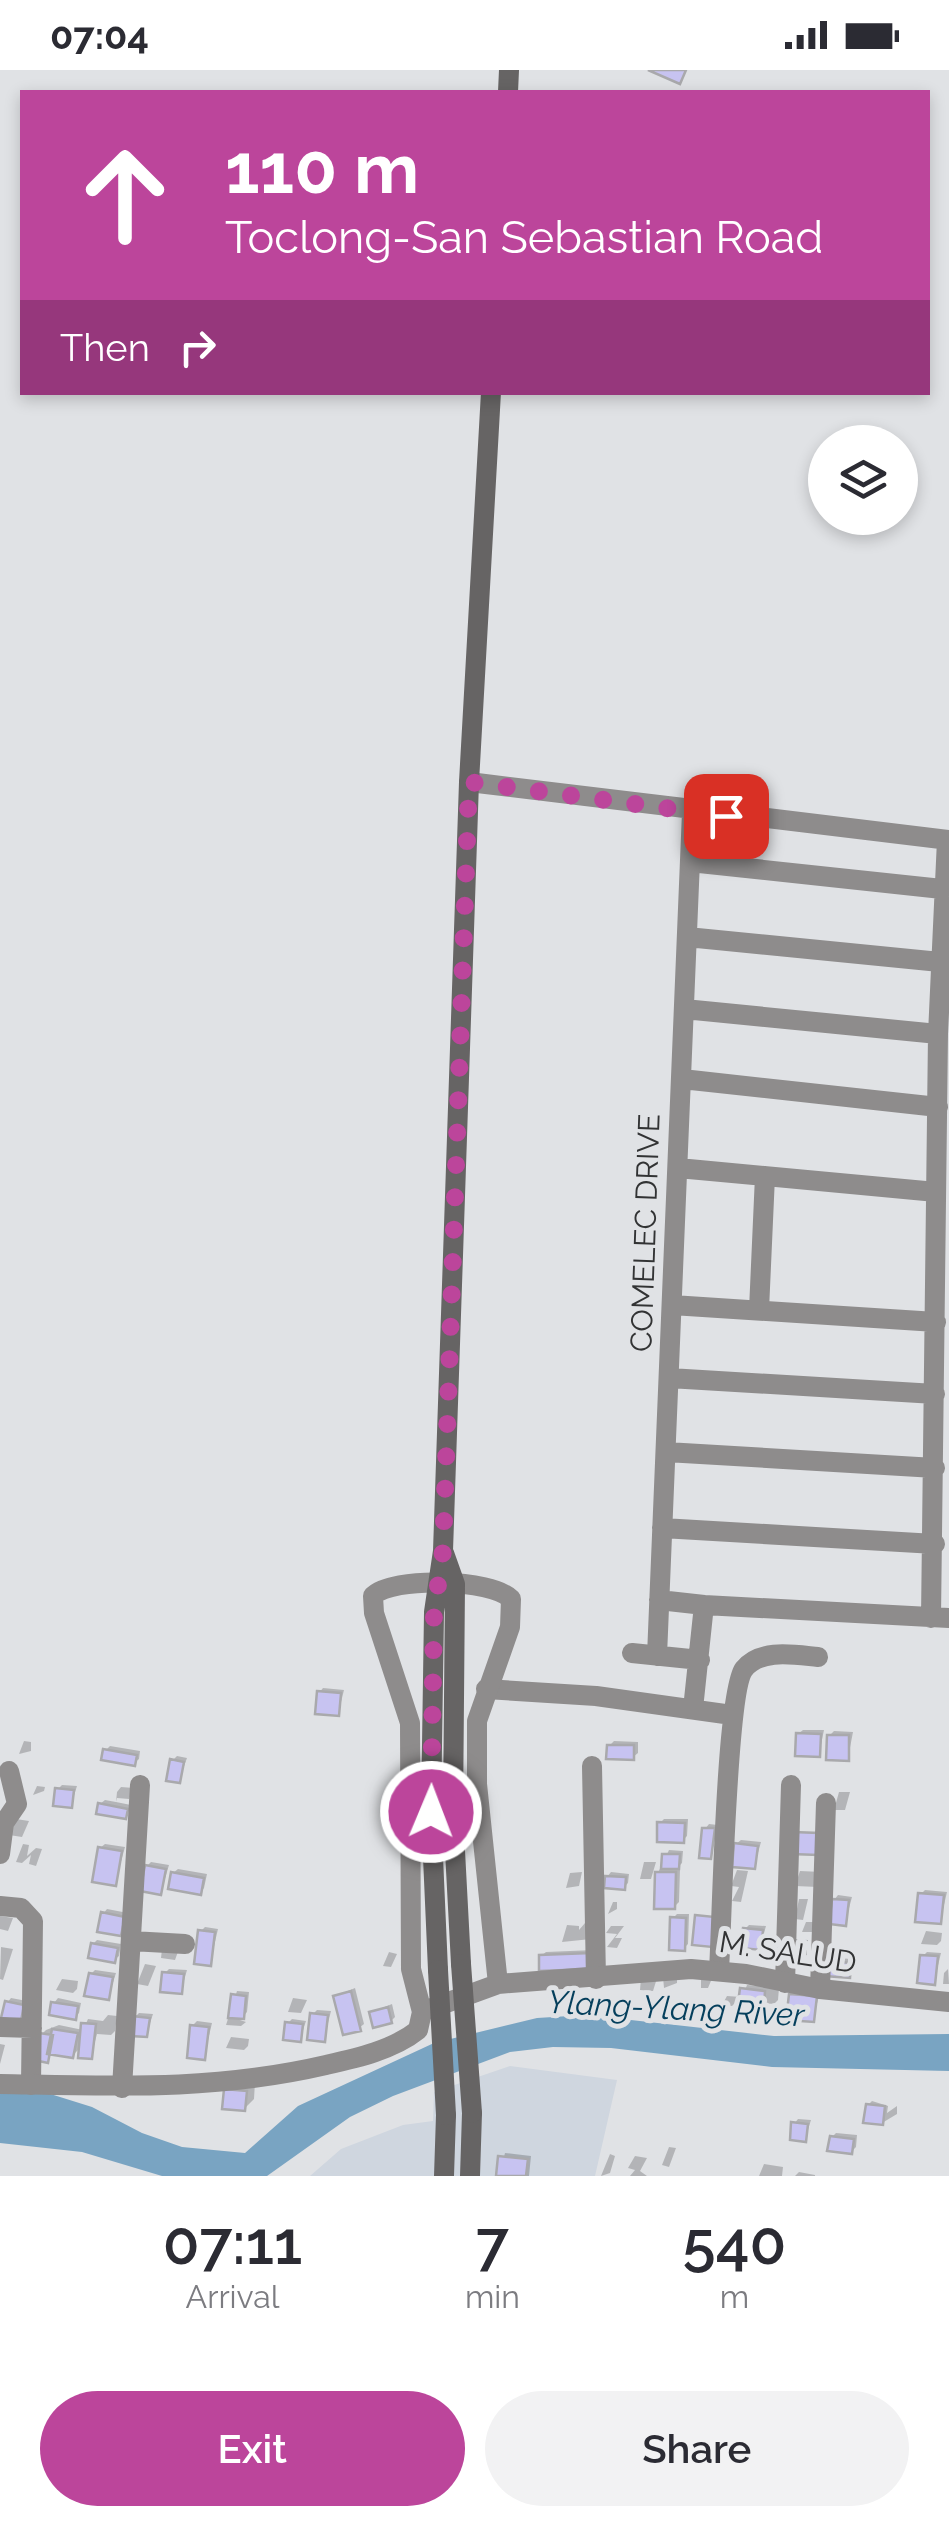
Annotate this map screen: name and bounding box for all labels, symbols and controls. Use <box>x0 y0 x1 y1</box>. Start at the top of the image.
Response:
text: 07:04 <box>50 13 149 58</box>
text: 110 m <box>225 127 419 209</box>
icon: ahead <box>60 130 190 260</box>
text: Toclong-San Sebastian Road <box>225 211 823 264</box>
icon: right <box>170 320 225 375</box>
text: Then <box>60 325 150 370</box>
map controls <box>808 425 918 535</box>
button: layers <box>808 425 918 535</box>
pin <box>684 774 769 859</box>
icon: arrive <box>699 789 754 844</box>
street label: COMELEC DRIVE <box>623 1113 667 1353</box>
position arrow <box>379 1760 483 1864</box>
street label: M. SALUD <box>717 1924 859 1980</box>
water label: Ylang-Ylang River <box>547 1983 806 2033</box>
text: 07:11 <box>163 2208 302 2278</box>
text: 7 <box>476 2208 509 2278</box>
text: 540 <box>683 2208 786 2278</box>
text: Arrival <box>186 2278 279 2315</box>
text: min <box>465 2278 520 2315</box>
text: m <box>720 2278 749 2315</box>
button: Exit <box>40 2391 465 2506</box>
button: Share <box>485 2391 909 2506</box>

